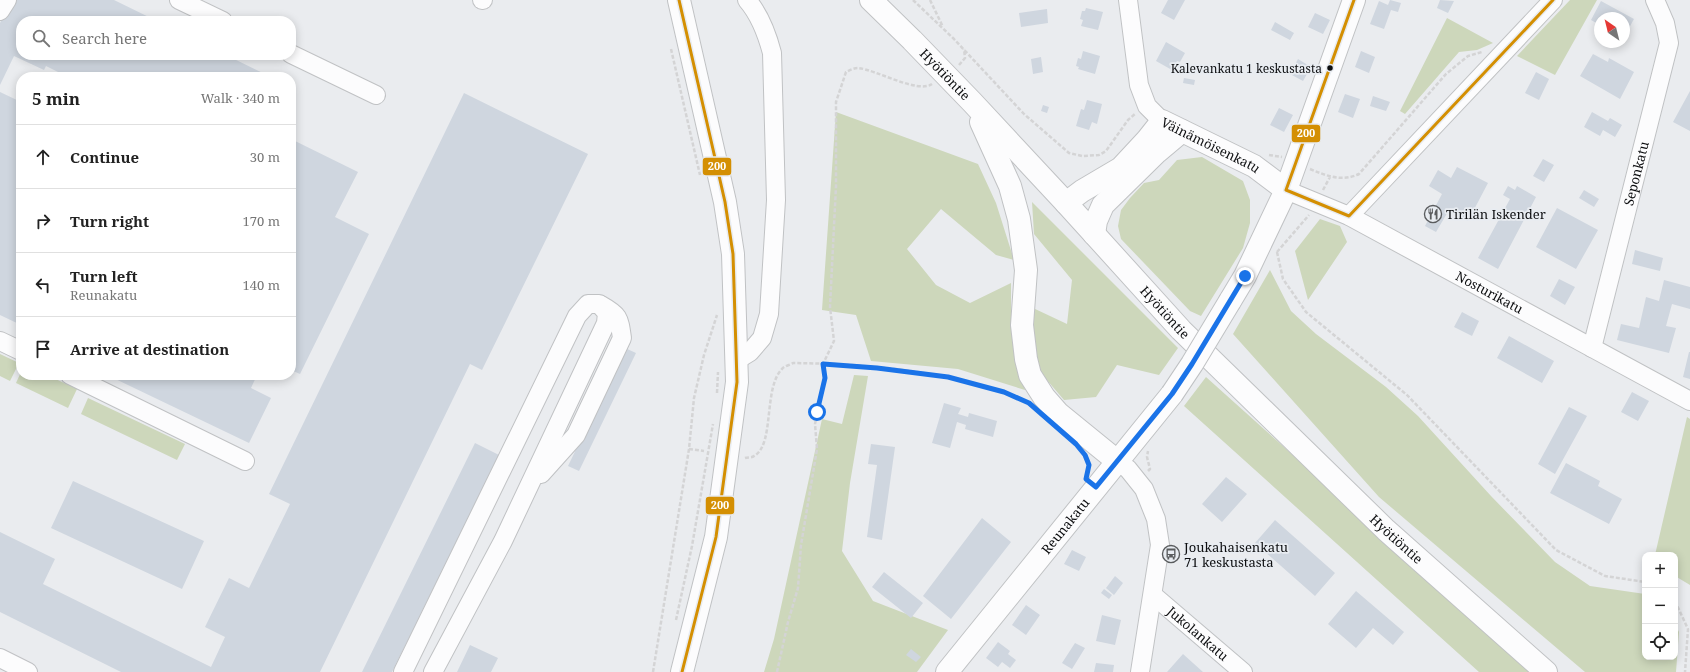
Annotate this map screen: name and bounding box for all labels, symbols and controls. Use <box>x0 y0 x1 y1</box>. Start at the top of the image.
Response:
north arrow <box>1594 12 1630 48</box>
search box <box>16 16 296 60</box>
icon: search <box>30 27 52 49</box>
text: Search here <box>62 28 147 48</box>
street label: Hyötiöntie <box>916 44 974 104</box>
place label: Kalevankatu 1 keskustasta <box>1171 60 1322 77</box>
marker: Kalevankatu 1 keskustasta <box>1325 63 1335 73</box>
text: 5 min <box>32 87 80 110</box>
text: Walk · 340 m <box>201 89 280 107</box>
street label: Väinämöisenkatu <box>1158 113 1264 177</box>
line badge: 200 <box>1291 124 1321 143</box>
text: 200 <box>1297 125 1315 140</box>
street label: Seponkatu <box>1619 139 1653 208</box>
icon: ahead <box>32 146 54 168</box>
text: Continue <box>70 147 139 167</box>
text: 30 m <box>250 148 280 166</box>
line badge: 200 <box>702 157 732 176</box>
text: 200 <box>708 158 726 173</box>
restaurant icon: Tirilän Iskender <box>1423 204 1443 224</box>
place label: Tirilän Iskender <box>1446 205 1546 223</box>
icon: right <box>32 210 54 232</box>
text: Turn right <box>70 211 149 231</box>
text: 170 m <box>243 212 280 230</box>
text: Turn left <box>70 266 138 286</box>
route end <box>1236 267 1254 285</box>
street label: Nosturikatu <box>1453 267 1526 318</box>
icon: left <box>32 274 54 296</box>
text: 140 m <box>243 276 280 294</box>
street label: Hyötiöntie <box>1136 282 1194 343</box>
text: Reunakatu <box>70 286 137 304</box>
icon: arrive <box>32 338 54 360</box>
text: Arrive at destination <box>70 339 229 359</box>
route start <box>808 403 826 421</box>
street label: Reunakatu <box>1037 494 1093 558</box>
line badge: 200 <box>705 496 735 515</box>
text: 200 <box>711 497 729 512</box>
street label: Hyötiöntie <box>1366 510 1427 568</box>
place label: Joukahaisenkatu 71 keskustasta <box>1183 538 1288 571</box>
bus stop icon: Joukahaisenkatu 71 keskustasta <box>1161 544 1181 564</box>
map controls <box>1642 552 1678 660</box>
button: + <box>1642 552 1678 588</box>
button: − <box>1642 588 1678 624</box>
street label: Jukolankatu <box>1163 601 1232 665</box>
button: locate <box>1642 624 1678 660</box>

